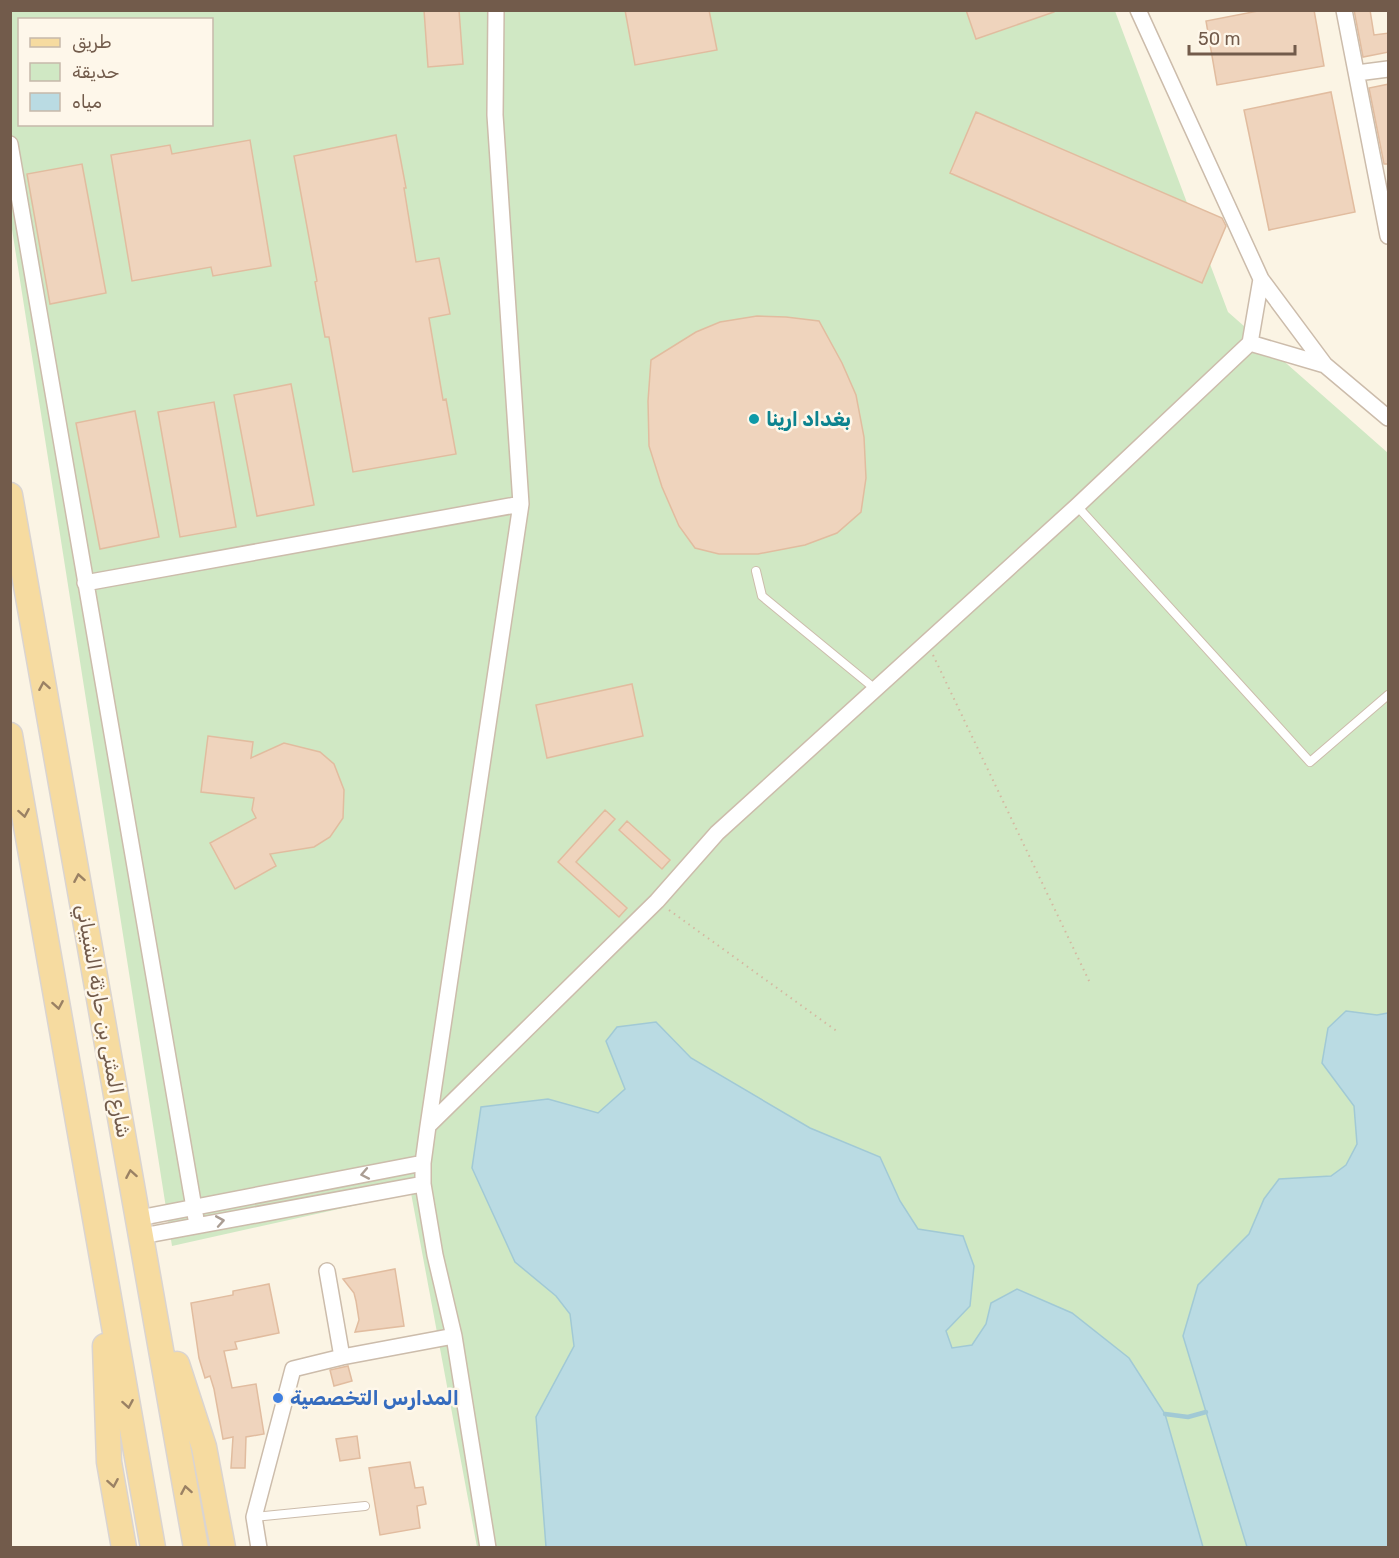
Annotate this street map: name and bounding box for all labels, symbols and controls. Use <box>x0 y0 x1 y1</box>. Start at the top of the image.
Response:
legend <box>18 18 213 126</box>
scale bar <box>1189 18 1296 56</box>
text: 50 m <box>1198 28 1241 50</box>
text: طريق <box>72 31 112 53</box>
text: حديقة <box>72 61 119 83</box>
text: مياه <box>72 91 102 113</box>
place label: بغداد ارينا <box>766 407 851 431</box>
marker: بغداد ارينا <box>747 412 761 426</box>
one-way arrow <box>39 682 51 691</box>
one-way arrow <box>17 808 30 818</box>
one-way arrow <box>73 874 85 883</box>
street label: شارع المثنى بن حارثة الشيباني <box>69 902 136 1140</box>
one-way arrow <box>51 1000 64 1010</box>
one-way arrow <box>361 1167 371 1180</box>
one-way arrow <box>125 1169 138 1179</box>
one-way arrow <box>215 1215 225 1228</box>
place label: المدارس التخصصية <box>290 1386 459 1410</box>
marker: المدارس التخصصية <box>271 1391 285 1405</box>
one-way arrow <box>121 1399 134 1409</box>
one-way arrow <box>106 1478 118 1487</box>
one-way arrow <box>181 1485 193 1495</box>

